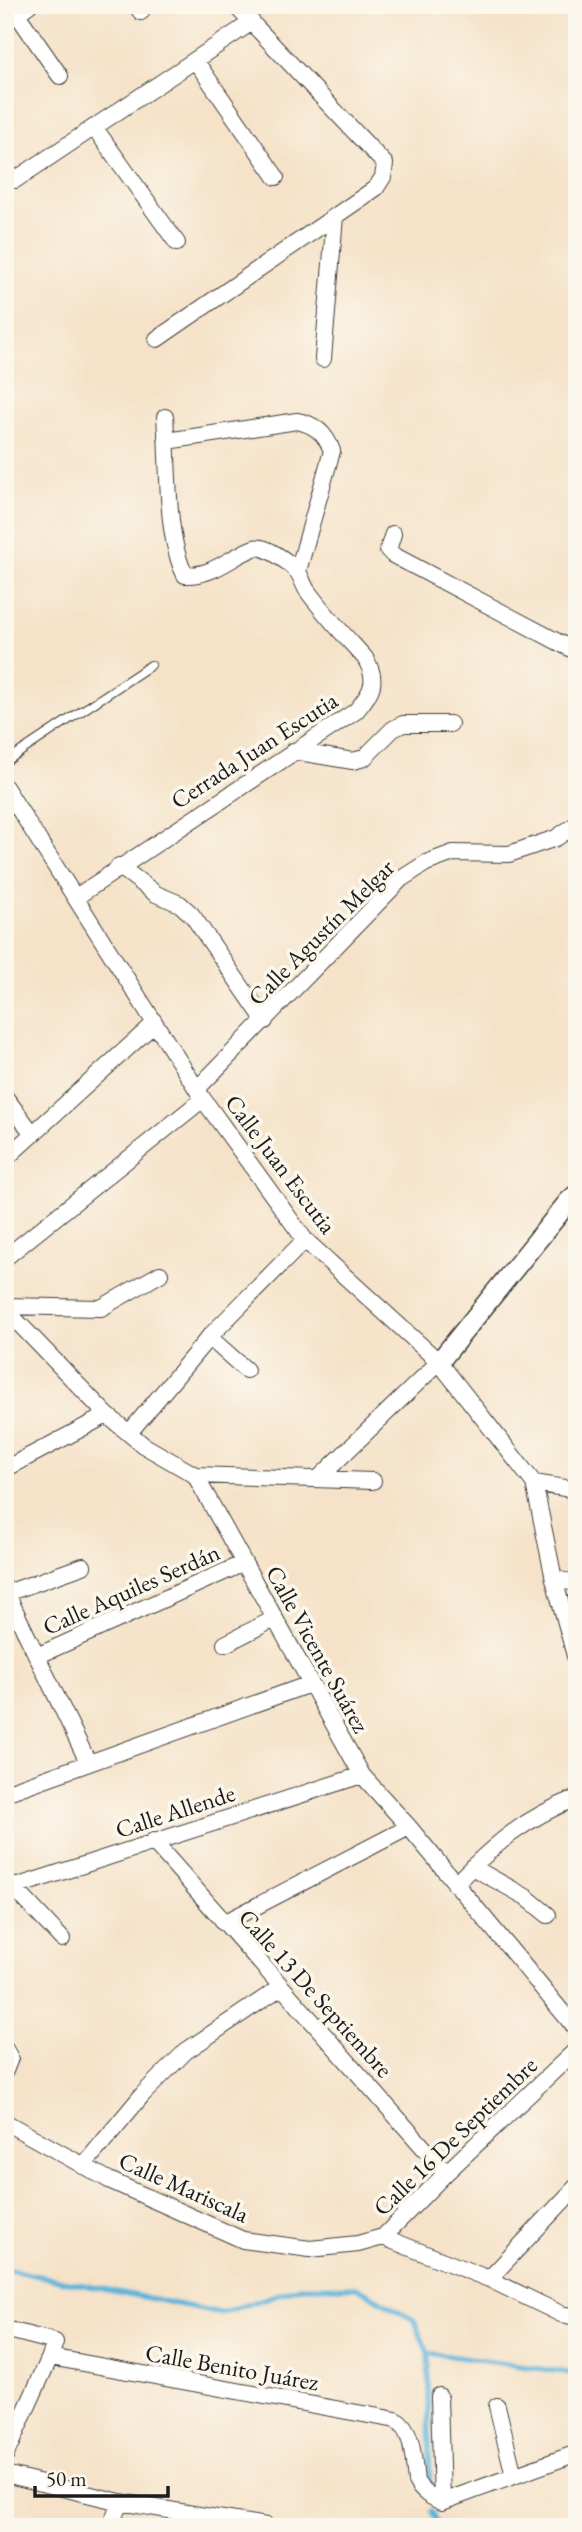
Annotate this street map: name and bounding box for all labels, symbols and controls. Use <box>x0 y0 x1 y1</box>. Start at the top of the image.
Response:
street label: Cerrada Juan Escutia <box>165 684 344 816</box>
street label: Calle Agustín Melgar <box>241 852 401 1012</box>
street label: Calle Juan Escutia <box>218 1088 344 1240</box>
street label: Calle Aquiles Serdán <box>38 1536 225 1642</box>
street label: Calle Vicente Suárez <box>259 1560 377 1738</box>
street label: Calle Allende <box>111 1777 239 1845</box>
street label: Calle 13 De Septiembre <box>232 1902 400 2084</box>
street label: Calle 16 De Septiembre <box>366 2050 544 2222</box>
street label: Calle Mariscala <box>114 2145 254 2230</box>
street label: Calle Benito Juárez <box>143 2337 321 2397</box>
scale bar <box>35 2455 168 2499</box>
text: 50 m <box>46 2465 87 2492</box>

